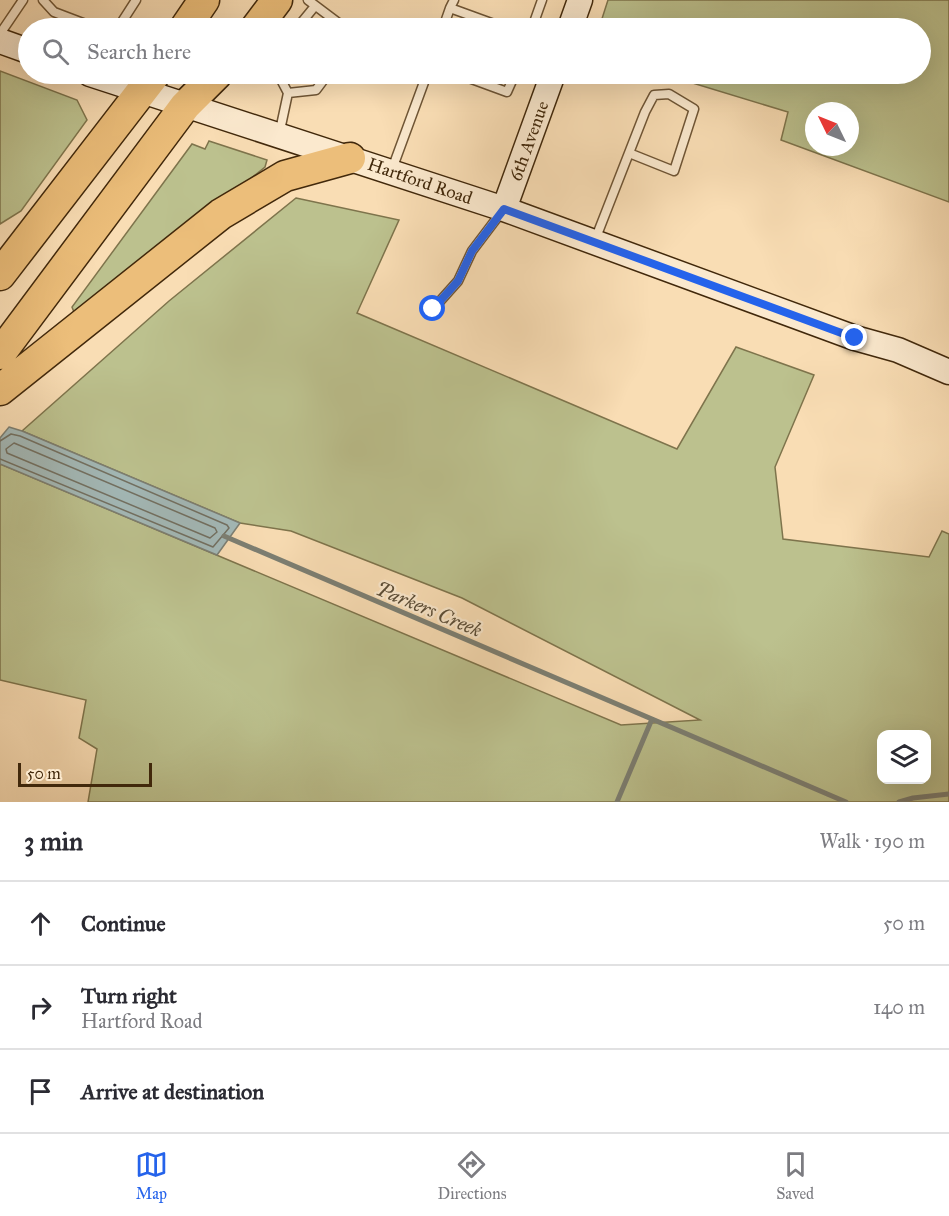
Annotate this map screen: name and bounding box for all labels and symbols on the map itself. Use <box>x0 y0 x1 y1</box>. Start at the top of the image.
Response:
street label: 6th Avenue <box>504 98 554 184</box>
north arrow <box>805 102 859 156</box>
street label: Hartford Road <box>365 153 475 209</box>
route start <box>419 295 445 321</box>
route end <box>841 324 867 350</box>
water label: Parkers Creek <box>372 576 486 642</box>
scale bar <box>18 760 152 788</box>

